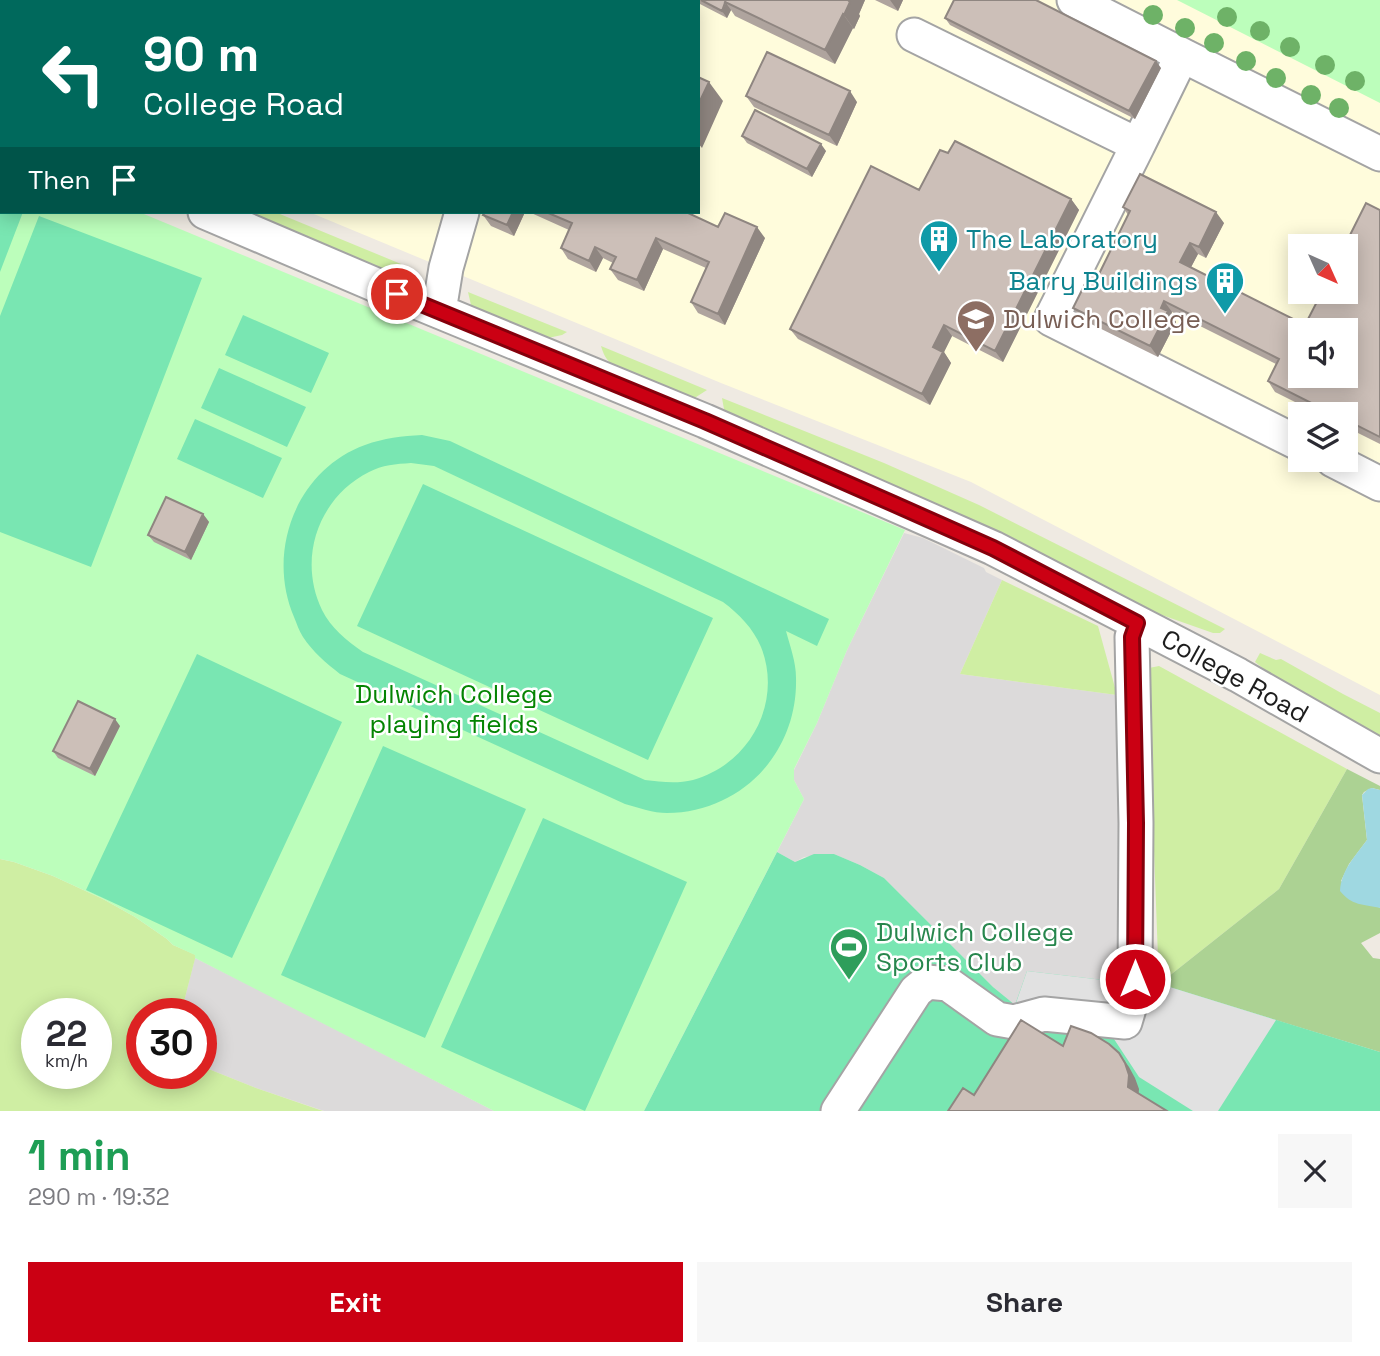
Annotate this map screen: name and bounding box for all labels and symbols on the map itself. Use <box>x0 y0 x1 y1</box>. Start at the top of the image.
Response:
building icon: The Laboratory <box>918 218 960 273</box>
place label: The Laboratory <box>966 222 1158 256</box>
north arrow <box>1288 234 1358 304</box>
building icon: Barry Buildings <box>1204 260 1246 315</box>
pin <box>367 264 427 324</box>
place label: Barry Buildings <box>1008 264 1198 298</box>
school or university icon: Dulwich College <box>955 298 997 353</box>
place label: Dulwich College <box>1003 302 1201 336</box>
street label: College Road <box>1155 622 1315 730</box>
park label: Dulwich College playing fields <box>355 677 553 741</box>
place label: Dulwich College Sports Club <box>876 915 1074 979</box>
sports icon: Dulwich College Sports Club <box>828 926 870 981</box>
position arrow <box>1098 942 1172 1016</box>
speed limit sign: 30 <box>126 998 217 1089</box>

